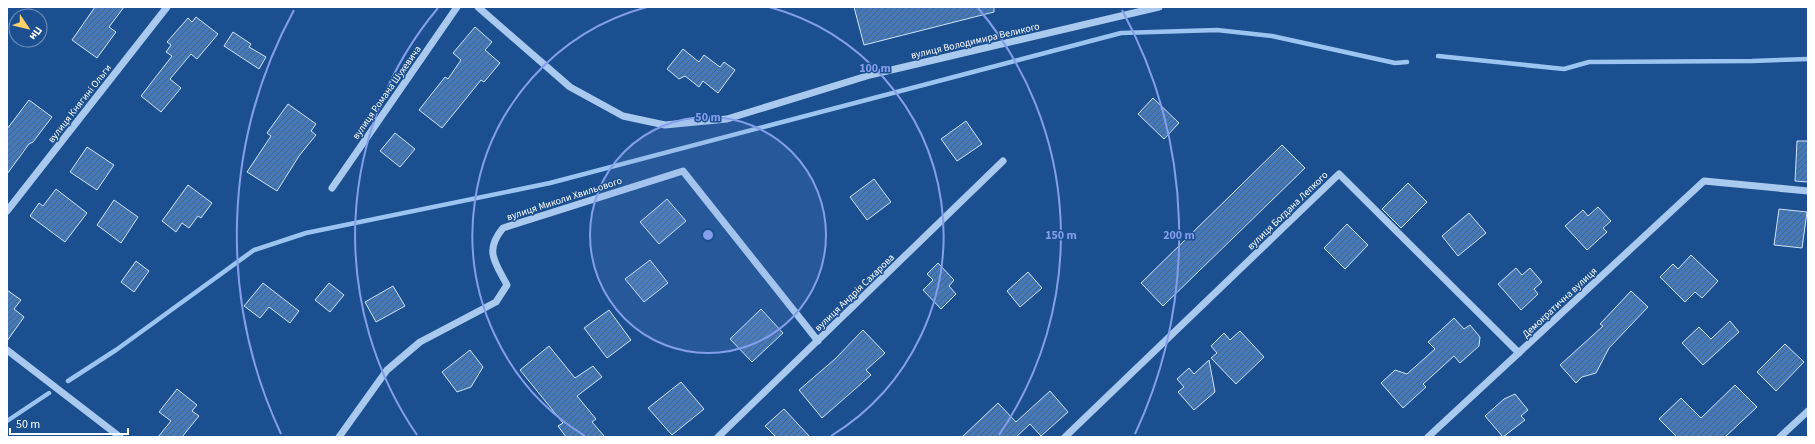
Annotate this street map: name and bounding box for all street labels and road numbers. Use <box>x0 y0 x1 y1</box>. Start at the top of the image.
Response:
street label: вулиця Володимира Великого <box>909 19 1041 63</box>
street label: вулиця Романа Шухевича <box>349 43 425 142</box>
street label: вулиця Княгині Ольги <box>45 61 115 146</box>
street label: вулиця Богдана Лепкого <box>1244 168 1331 253</box>
street label: вулиця Миколи Хвильового <box>505 174 624 224</box>
street label: вулиця Андрія Сахарова <box>812 251 898 335</box>
street label: Демократична вулиця <box>1519 264 1600 341</box>

